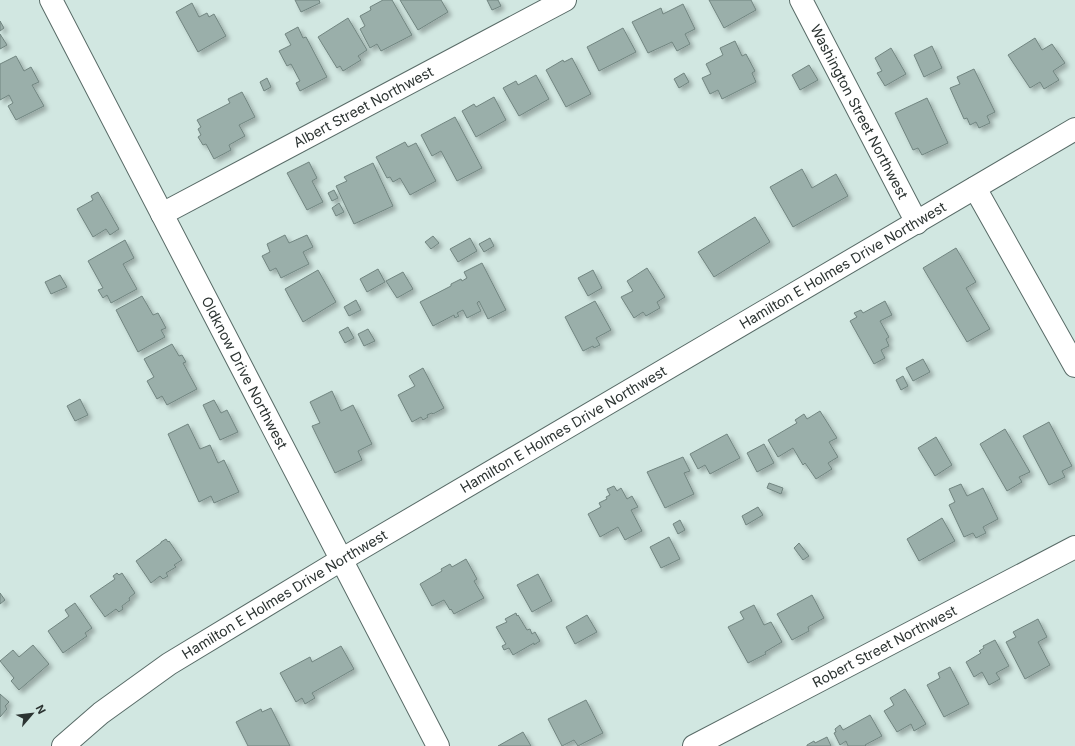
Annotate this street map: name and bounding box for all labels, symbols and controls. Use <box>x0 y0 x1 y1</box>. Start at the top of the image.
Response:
street label: Washington Street Northwest <box>807 21 912 202</box>
street label: Albert Street Northwest <box>290 62 436 151</box>
street label: Hamilton E Holmes Drive Northwest <box>736 198 949 332</box>
street label: Oldknow Drive Northwest <box>198 293 292 452</box>
street label: Hamilton E Holmes Drive Northwest <box>457 362 670 496</box>
street label: Hamilton E Holmes Drive Northwest <box>179 526 390 662</box>
street label: Robert Street Northwest <box>809 601 960 691</box>
north arrow <box>12 694 52 734</box>
text: N <box>33 702 49 716</box>

